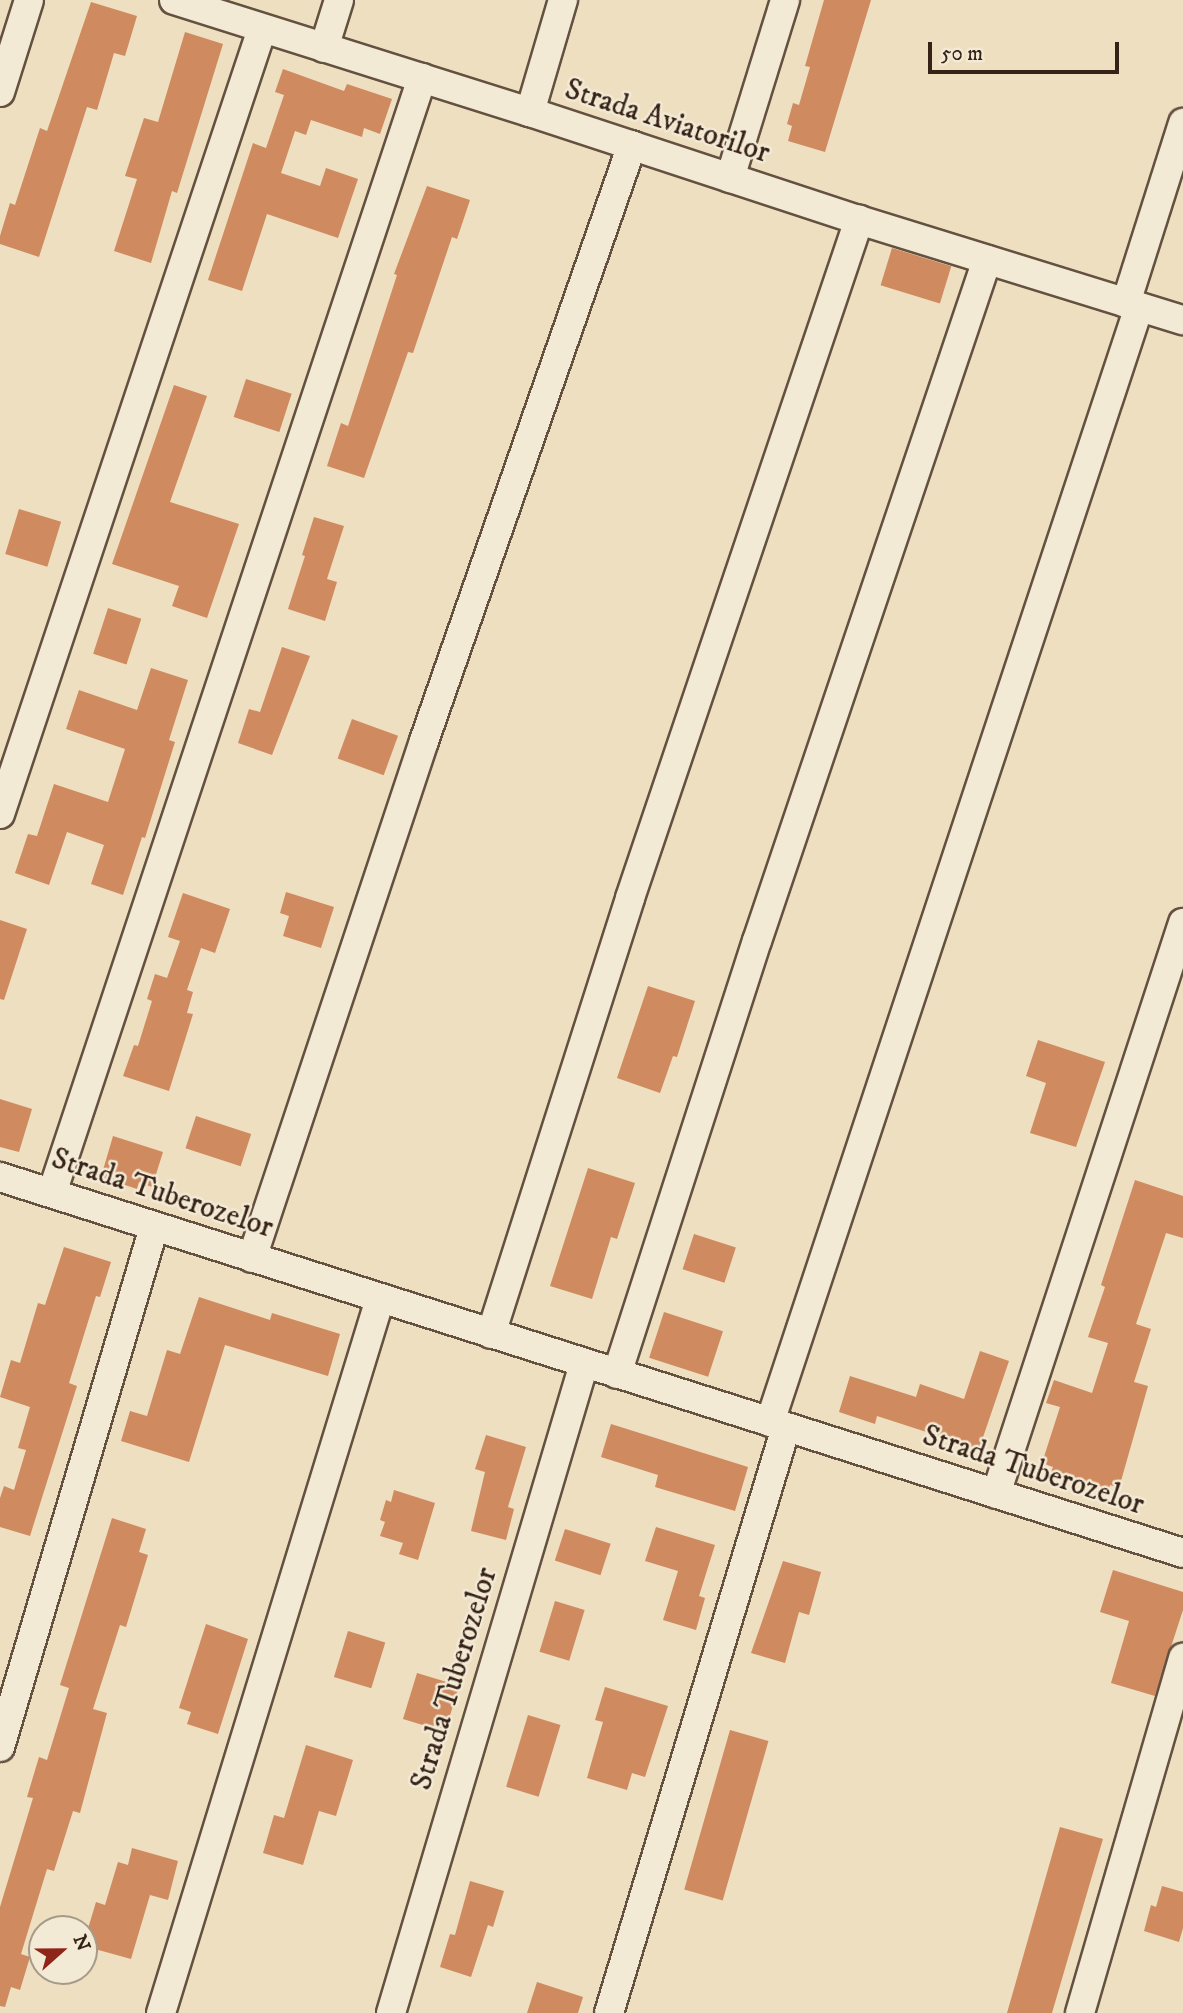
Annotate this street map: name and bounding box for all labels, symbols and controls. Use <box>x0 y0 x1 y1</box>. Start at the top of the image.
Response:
scale bar <box>931 28 1122 72</box>
text: 50 m <box>941 41 983 67</box>
street label: Strada Aviatorilor <box>560 72 774 172</box>
street label: Strada Tuberozelor <box>47 1141 277 1247</box>
street label: Strada Tuberozelor <box>918 1418 1148 1524</box>
street label: Strada Tuberozelor <box>404 1563 506 1795</box>
north arrow <box>28 1915 98 1985</box>
text: N <box>68 1932 95 1954</box>

